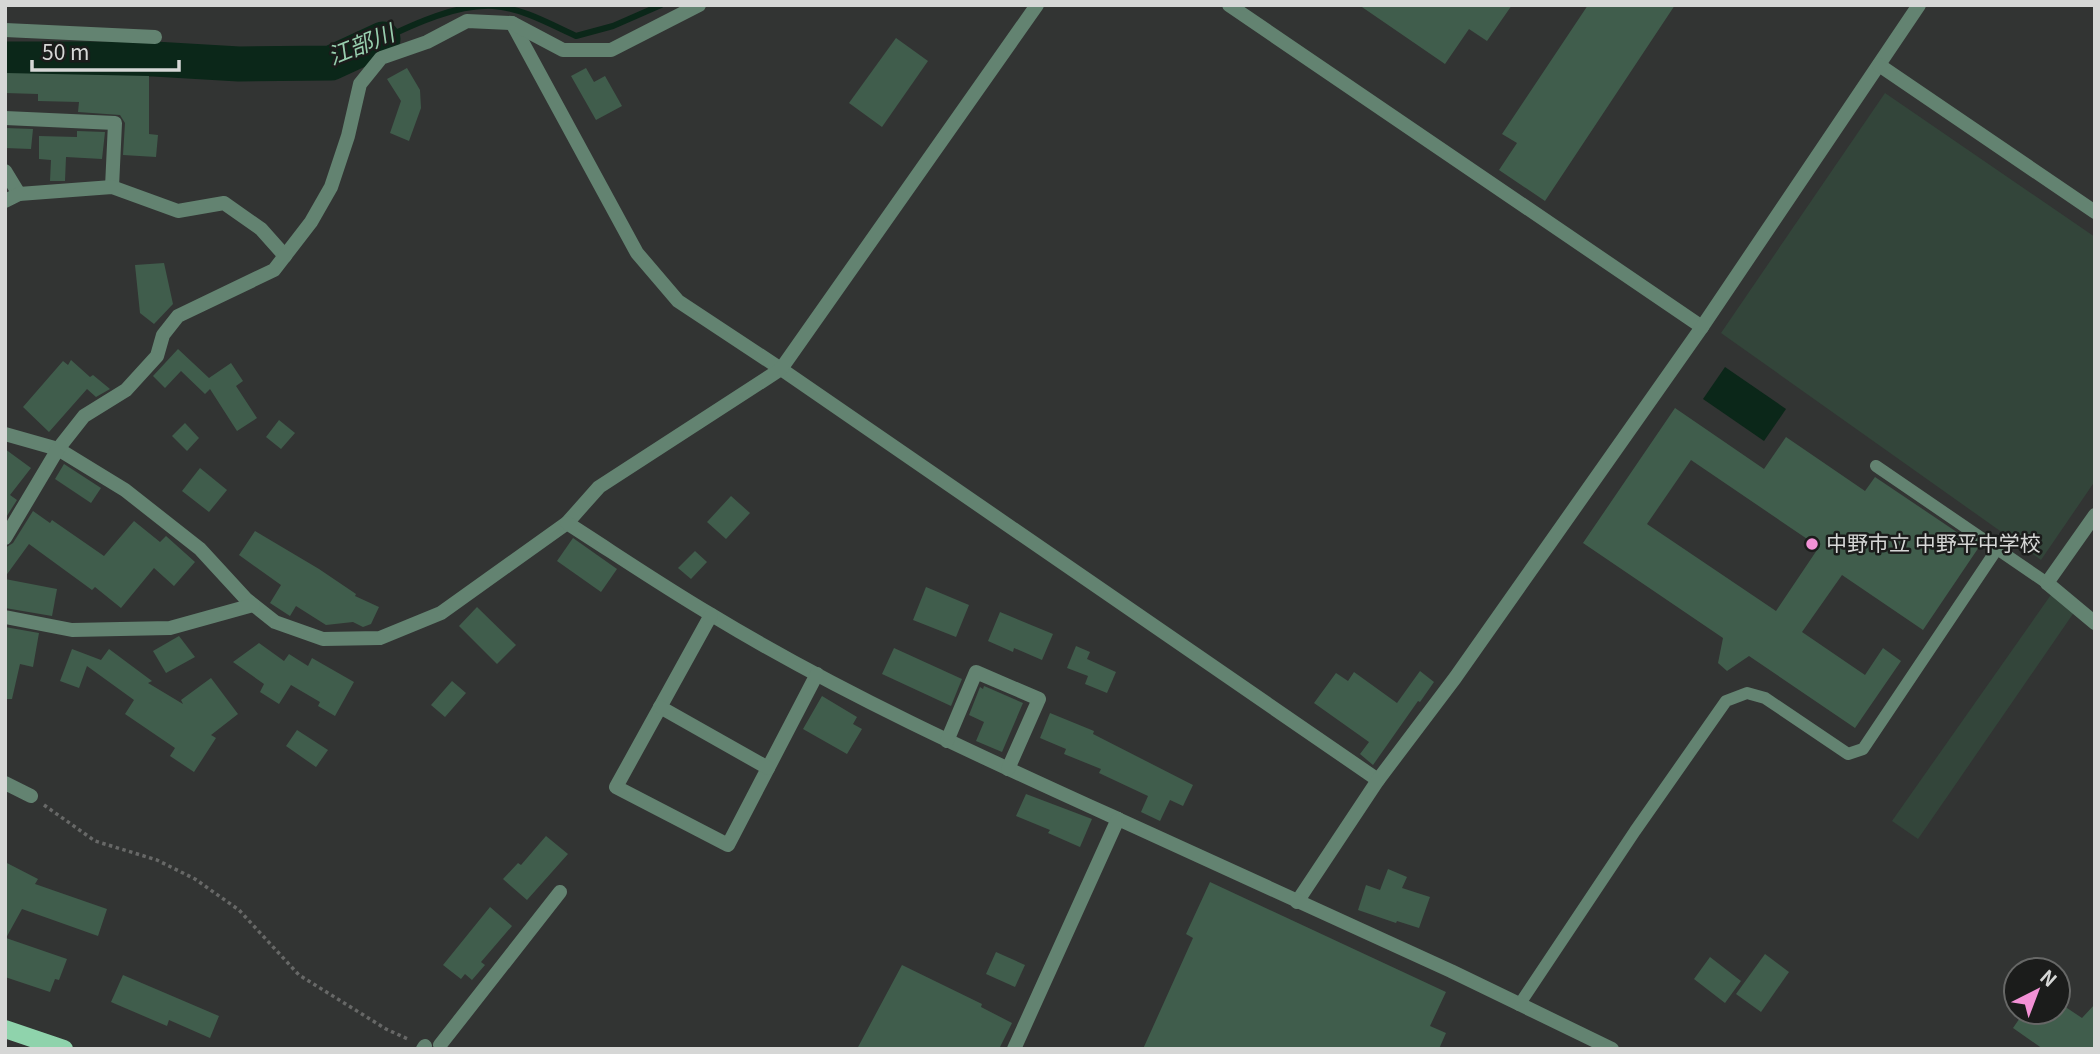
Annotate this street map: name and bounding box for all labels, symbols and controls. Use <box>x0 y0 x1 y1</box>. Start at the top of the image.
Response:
water label: 江部川 <box>322 13 401 72</box>
scale bar <box>32 28 178 72</box>
text: 50 m <box>42 36 89 66</box>
place label: 中野市立 中野平中学校 <box>1826 527 2041 557</box>
marker: 中野市立 中野平中学校 <box>1804 536 1820 552</box>
north arrow <box>2002 956 2072 1026</box>
text: N <box>2035 962 2064 992</box>

